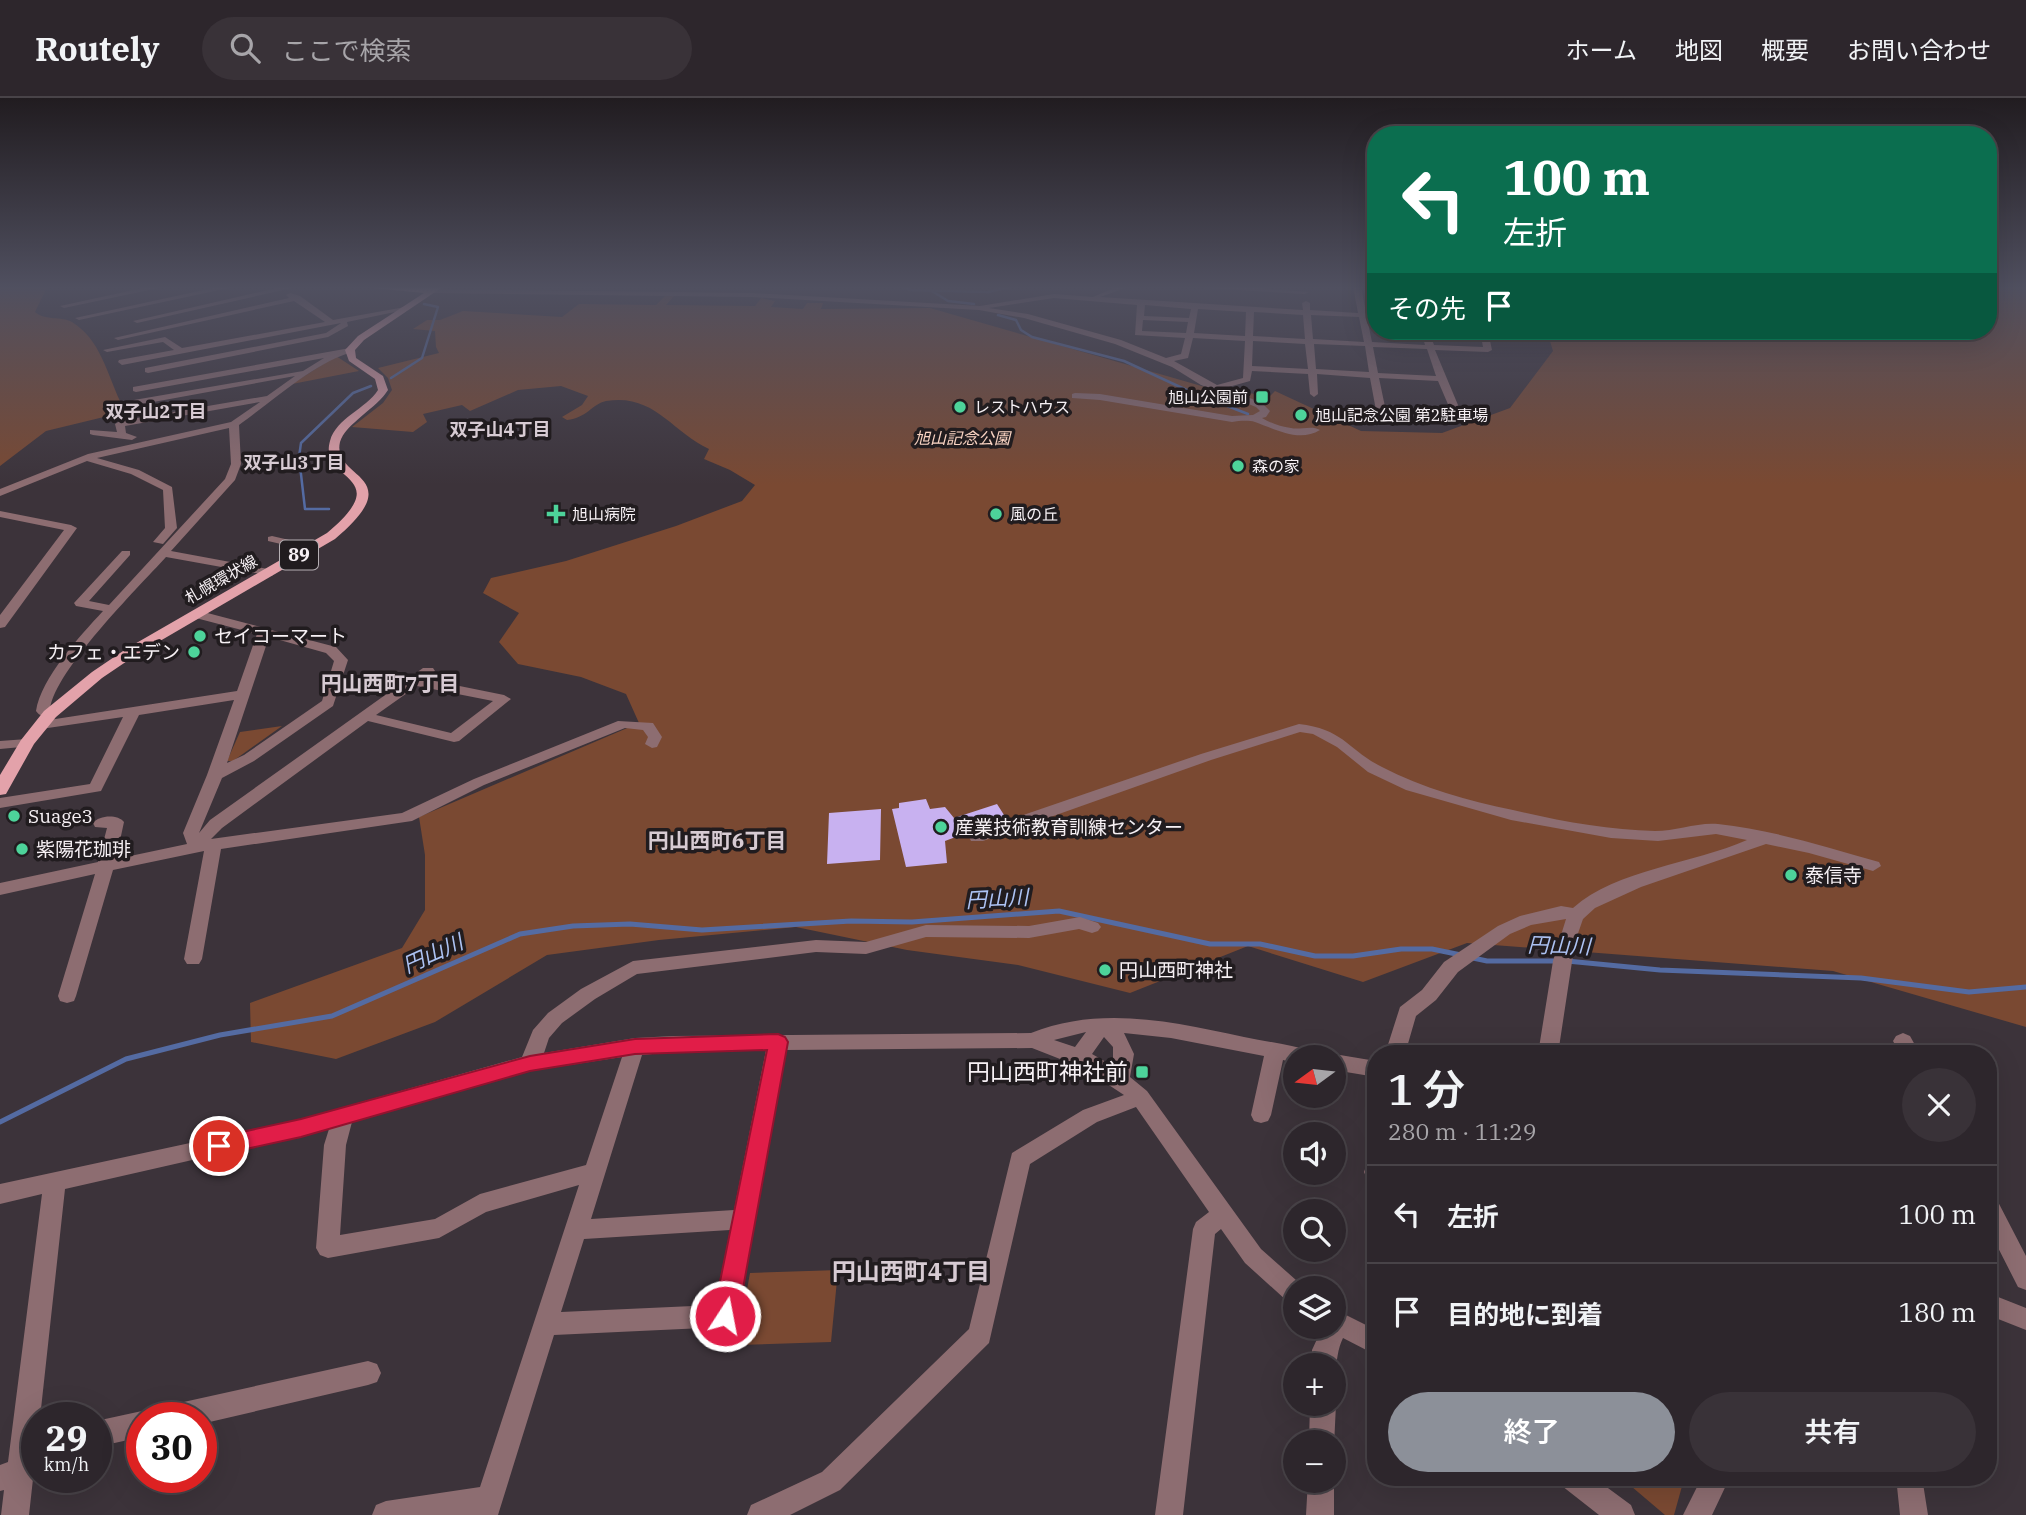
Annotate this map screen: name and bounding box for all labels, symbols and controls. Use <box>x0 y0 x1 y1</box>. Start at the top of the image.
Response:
search box <box>202 17 692 80</box>
text: Routely <box>35 27 160 70</box>
icon: search <box>226 29 264 67</box>
text: ここで検索 <box>282 33 412 67</box>
text: ホーム <box>1566 34 1637 66</box>
text: 地図 <box>1675 34 1723 66</box>
text: 概要 <box>1761 34 1809 66</box>
text: お問い合わせ <box>1847 34 1991 66</box>
text: 100 m <box>1503 145 1650 208</box>
icon: left <box>1388 154 1479 245</box>
text: 左折 <box>1503 211 1567 253</box>
icon: arrive <box>1480 287 1518 325</box>
text: その先 <box>1388 291 1466 325</box>
place label: 旭山公園前 <box>1168 387 1248 407</box>
marker: 旭山公園前 <box>1254 389 1270 405</box>
place label: レストハウス <box>974 397 1070 417</box>
marker: レストハウス <box>952 399 968 415</box>
district label: 双子山2丁目 <box>106 400 206 423</box>
place label: 旭山記念公園 第2駐車場 <box>1315 405 1488 425</box>
marker: 旭山記念公園 第2駐車場 <box>1293 407 1309 423</box>
district label: 双子山4丁目 <box>450 418 550 441</box>
park label: 旭山記念公園 <box>914 428 1012 448</box>
district label: 双子山3丁目 <box>244 451 344 474</box>
place label: 森の家 <box>1252 456 1300 476</box>
marker: 森の家 <box>1230 458 1246 474</box>
marker: 旭山病院 <box>546 504 566 524</box>
place label: 旭山病院 <box>572 504 636 524</box>
place label: 風の丘 <box>1010 504 1058 524</box>
marker: 風の丘 <box>988 506 1004 522</box>
road number: 89 <box>280 541 318 570</box>
street label: 札幌環状線 <box>181 550 261 608</box>
place label: セイコーマート <box>214 624 347 648</box>
marker: セイコーマート <box>192 628 208 644</box>
place label: カフェ・エデン <box>47 640 180 664</box>
marker: カフェ・エデン <box>186 644 202 660</box>
district label: 円山西町7丁目 <box>321 669 459 697</box>
place label: Suage3 <box>28 804 93 828</box>
marker: Suage3 <box>6 808 22 824</box>
place label: 産業技術教育訓練センター <box>955 815 1183 839</box>
marker: 産業技術教育訓練センター <box>933 819 949 835</box>
district label: 円山西町6丁目 <box>648 826 786 854</box>
place label: 紫陽花珈琲 <box>36 837 131 861</box>
marker: 紫陽花珈琲 <box>14 841 30 857</box>
place label: 泰信寺 <box>1805 863 1862 887</box>
marker: 泰信寺 <box>1783 867 1799 883</box>
water label: 円山川 <box>965 882 1031 914</box>
water label: 円山川 <box>398 927 469 979</box>
water label: 円山川 <box>1527 930 1593 960</box>
place label: 円山西町神社 <box>1119 958 1233 982</box>
marker: 円山西町神社 <box>1097 962 1113 978</box>
north arrow <box>1283 1045 1346 1108</box>
map controls <box>1283 1045 1346 1493</box>
place label: 円山西町神社前 <box>967 1056 1128 1086</box>
text: 1 分 <box>1388 1062 1465 1117</box>
marker: 円山西町神社前 <box>1134 1064 1150 1080</box>
button: close <box>1902 1068 1976 1142</box>
pin <box>189 1116 249 1176</box>
text: 280 m · 11:29 <box>1388 1116 1537 1146</box>
button: sound <box>1283 1122 1346 1185</box>
icon: arrive <box>200 1127 238 1165</box>
icon: left <box>1388 1195 1426 1233</box>
text: 100 m <box>1898 1197 1976 1231</box>
button: search <box>1283 1199 1346 1262</box>
text: 左折 <box>1447 1199 1499 1233</box>
district label: 円山西町4丁目 <box>832 1255 990 1287</box>
button: layers <box>1283 1276 1346 1339</box>
position arrow <box>688 1279 762 1353</box>
icon: arrive <box>1388 1293 1426 1331</box>
text: 180 m <box>1898 1295 1976 1329</box>
text: 目的地に到着 <box>1447 1297 1603 1331</box>
button: + <box>1283 1353 1346 1416</box>
button: 終了 <box>1388 1392 1675 1472</box>
button: 共有 <box>1689 1392 1976 1472</box>
speed limit sign: 30 <box>126 1402 217 1493</box>
text: 29 <box>45 1415 88 1461</box>
button: − <box>1283 1430 1346 1493</box>
text: km/h <box>44 1453 89 1476</box>

